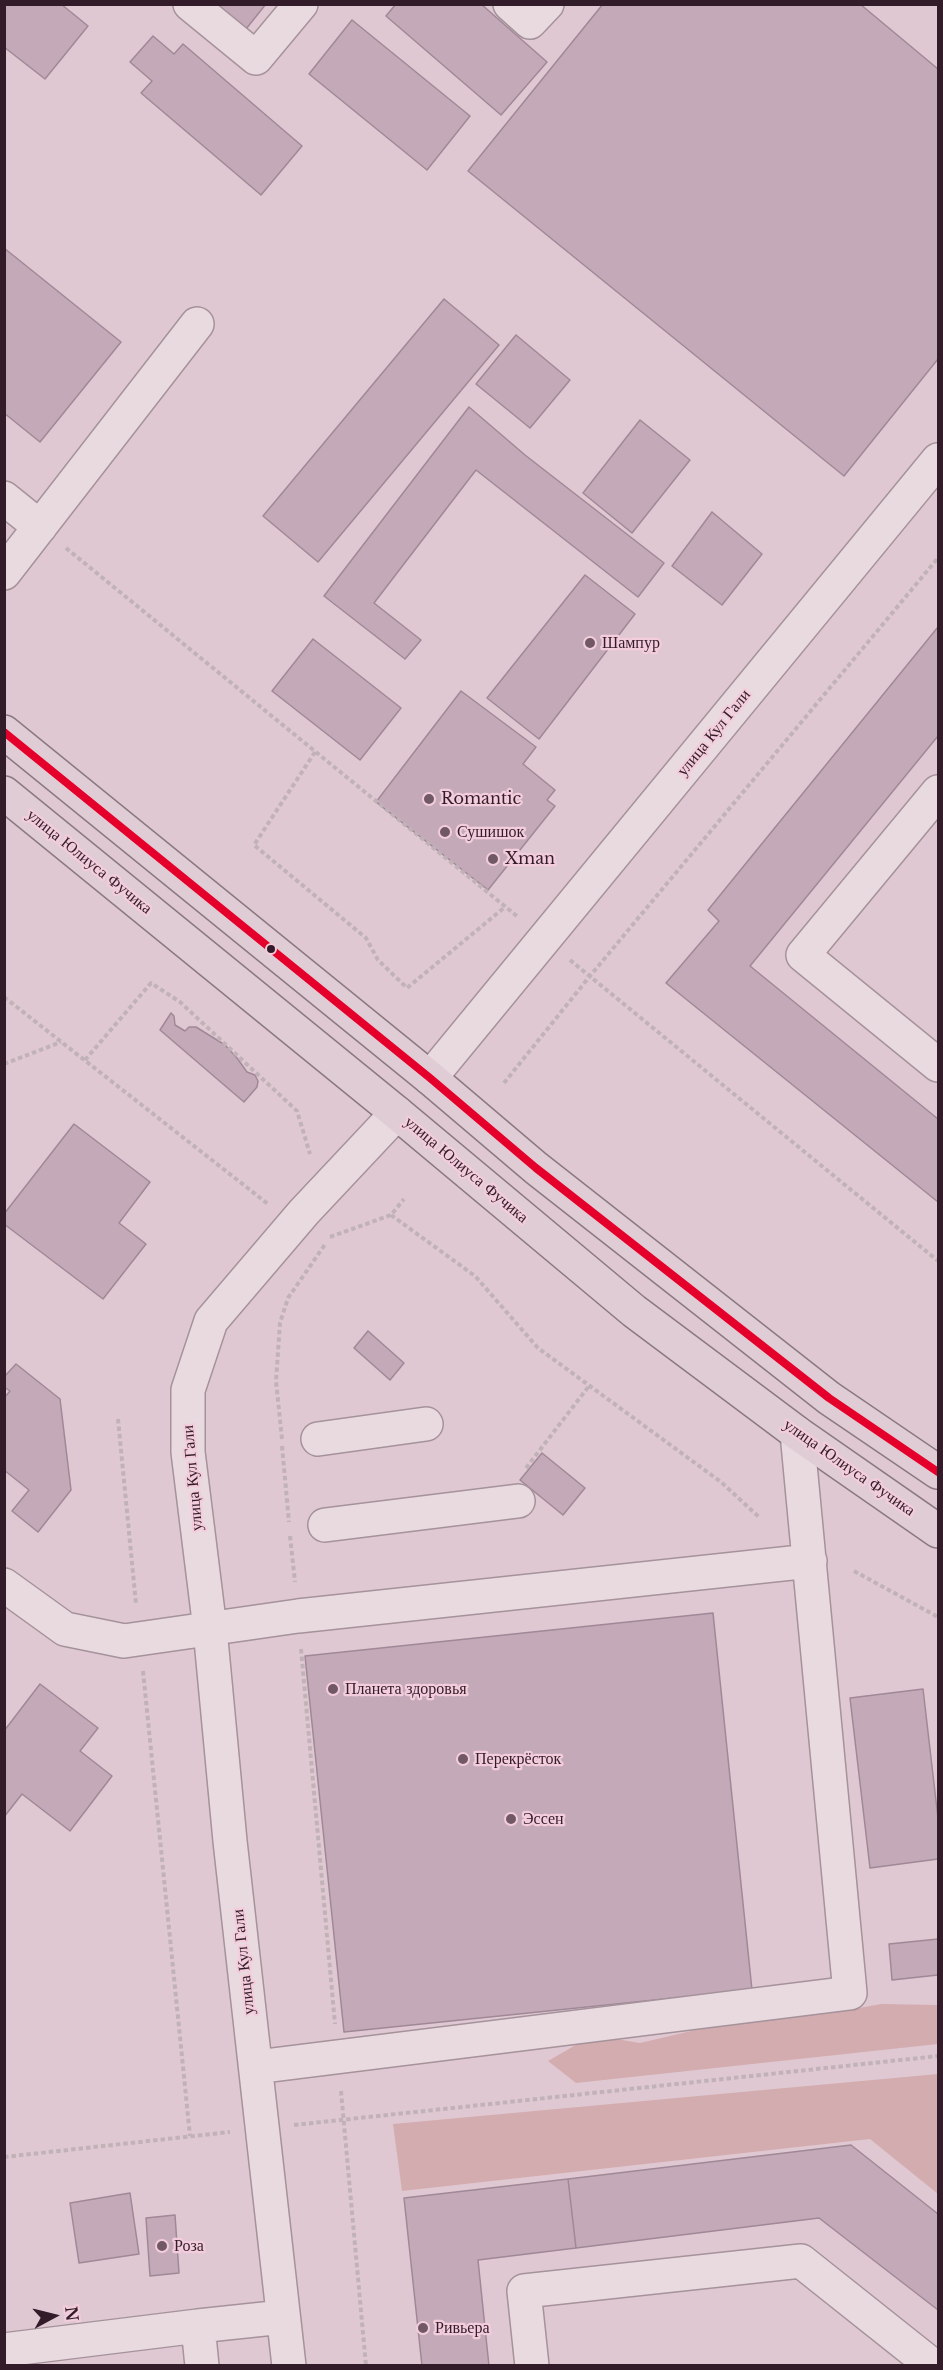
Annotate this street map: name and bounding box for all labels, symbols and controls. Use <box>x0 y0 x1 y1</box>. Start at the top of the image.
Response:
place label: Шампур <box>602 633 660 653</box>
marker: Шампур <box>583 636 597 650</box>
street label: улица Кул Гали <box>673 686 755 780</box>
place label: Romantic <box>441 789 521 809</box>
marker: Romantic <box>422 792 436 806</box>
street label: улица Юлиуса Фучика <box>22 806 156 918</box>
place label: Сушишок <box>457 822 524 842</box>
marker: Сушишок <box>438 825 452 839</box>
place label: Xman <box>505 849 555 869</box>
marker: Xman <box>486 852 500 866</box>
unlabelled marker <box>265 943 277 955</box>
street label: улица Юлиуса Фучика <box>400 1113 532 1227</box>
street label: улица Юлиуса Фучика <box>780 1415 918 1521</box>
street label: улица Кул Гали <box>179 1424 207 1532</box>
place label: Планета здоровья <box>345 1679 467 1699</box>
marker: Планета здоровья <box>326 1682 340 1696</box>
place label: Перекрёсток <box>475 1749 561 1769</box>
marker: Перекрёсток <box>456 1752 470 1766</box>
place label: Эссен <box>523 1809 564 1829</box>
marker: Эссен <box>504 1812 518 1826</box>
street label: улица Кул Гали <box>229 1908 259 2016</box>
place label: Роза <box>174 2236 204 2256</box>
marker: Роза <box>155 2239 169 2253</box>
north arrow <box>24 2286 84 2346</box>
text: N <box>61 2305 83 2322</box>
place label: Ривьера <box>435 2318 490 2338</box>
marker: Ривьера <box>416 2321 430 2335</box>

